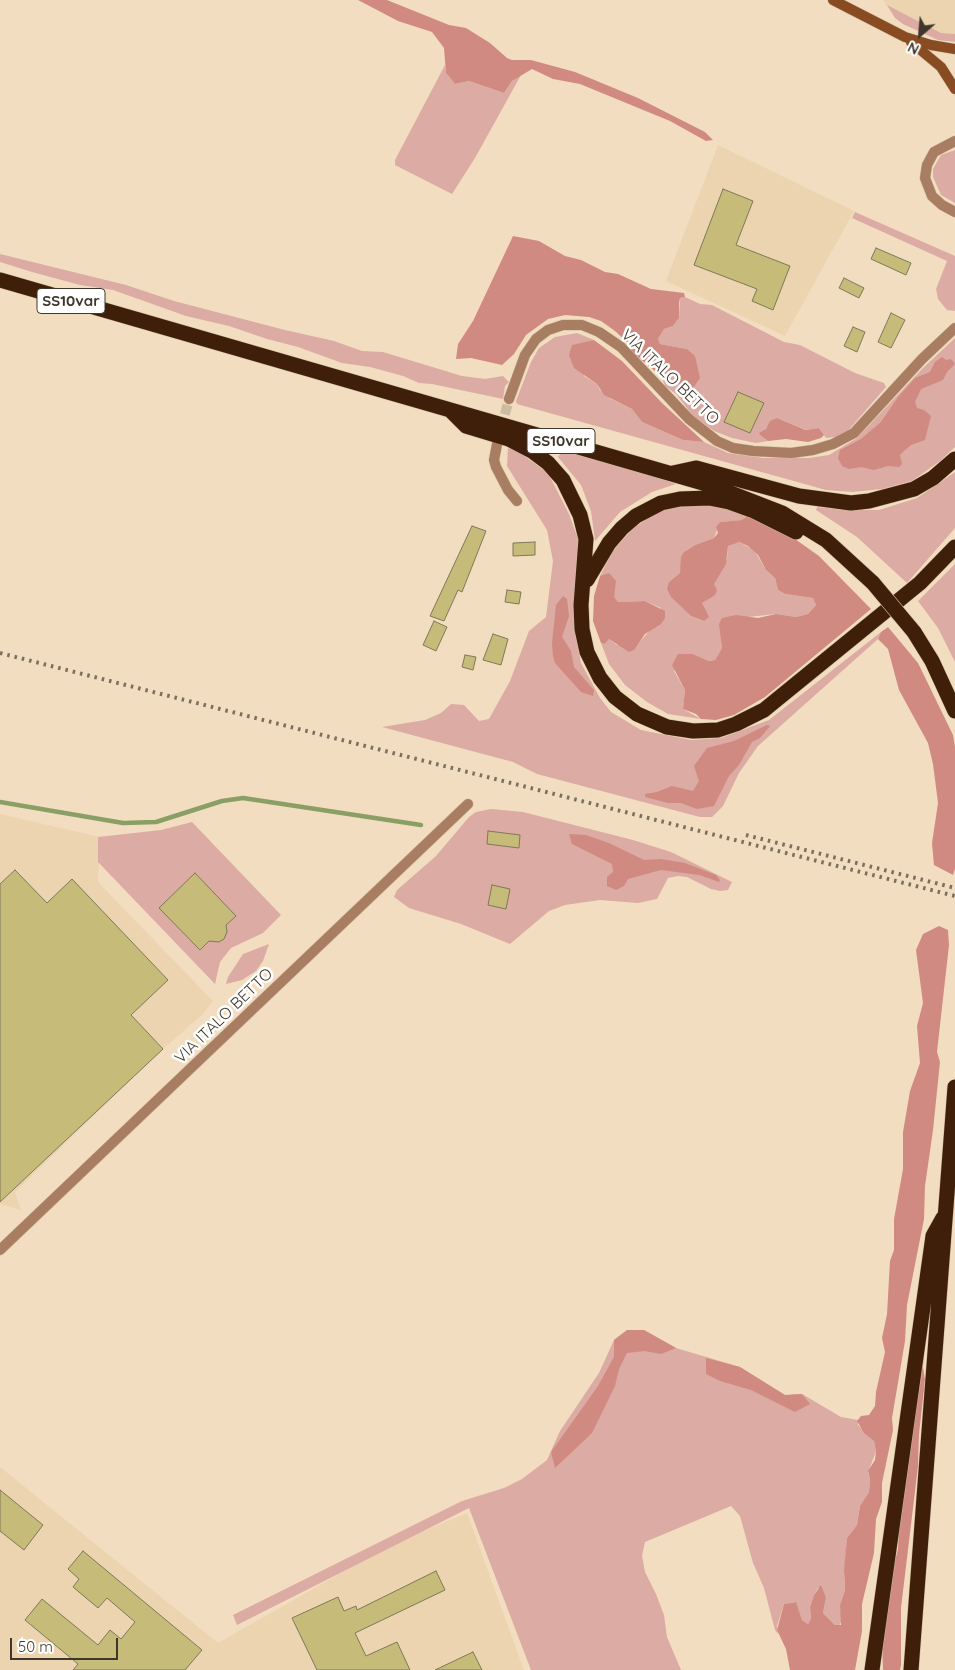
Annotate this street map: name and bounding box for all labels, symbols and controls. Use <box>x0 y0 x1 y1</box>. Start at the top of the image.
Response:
north arrow <box>895 10 945 60</box>
text: N <box>905 38 922 59</box>
road number: SS10var <box>37 288 105 314</box>
street label: VIA ITALO BETTO <box>617 325 723 429</box>
road number: SS10var <box>527 428 595 454</box>
street label: VIA ITALO BETTO <box>171 964 277 1068</box>
scale bar <box>12 1628 120 1660</box>
text: 50 m <box>18 1637 53 1656</box>

